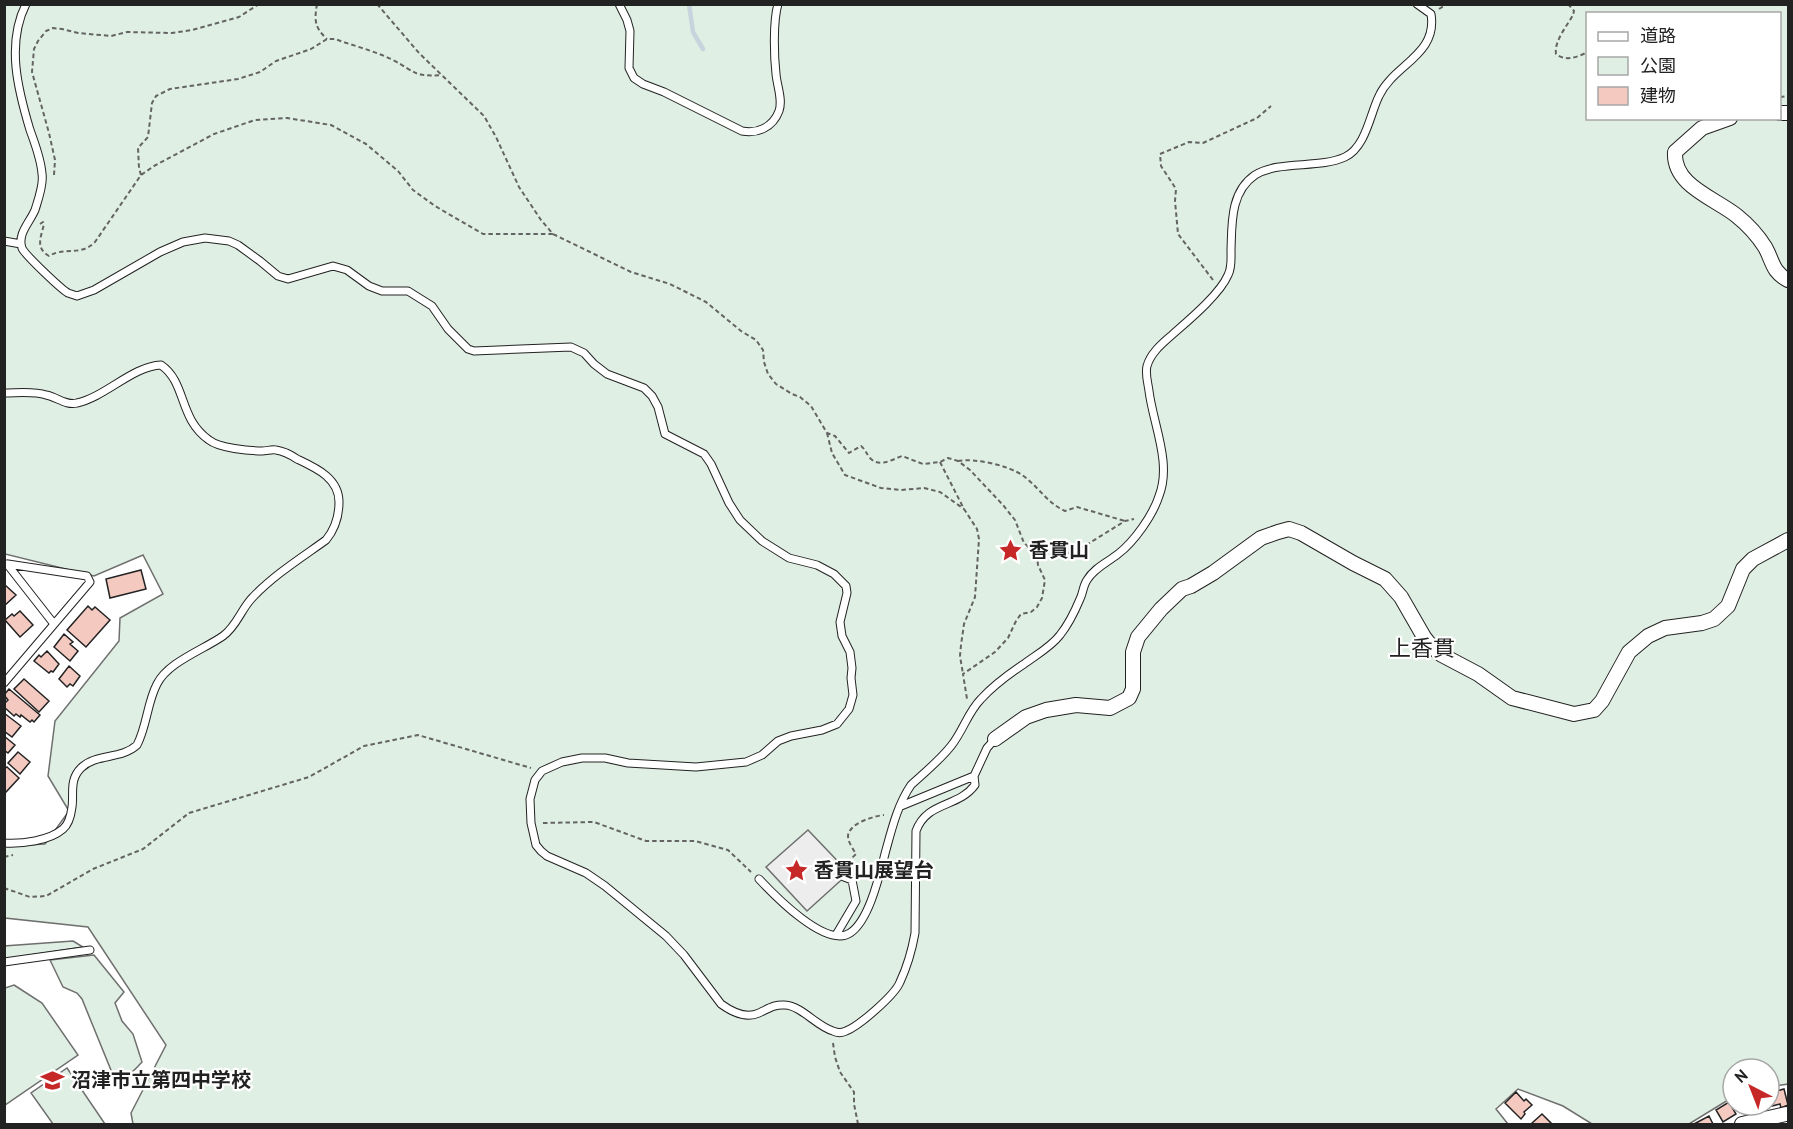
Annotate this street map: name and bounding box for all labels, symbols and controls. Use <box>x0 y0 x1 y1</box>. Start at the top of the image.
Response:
legend <box>1586 12 1781 120</box>
text: 道路 <box>1640 24 1676 47</box>
text: 公園 <box>1640 54 1676 77</box>
text: 建物 <box>1640 84 1676 107</box>
place icon: 香貫山 <box>998 537 1024 563</box>
place label: 香貫山 <box>1029 537 1089 563</box>
district label: 上香貫 <box>1389 634 1455 662</box>
place icon: 香貫山展望台 <box>783 857 809 883</box>
place label: 香貫山展望台 <box>814 857 934 883</box>
north arrow <box>1721 1057 1781 1117</box>
text: N <box>1730 1065 1752 1087</box>
school or university icon: 沼津市立第四中学校 <box>40 1067 66 1093</box>
place label: 沼津市立第四中学校 <box>71 1067 251 1093</box>

